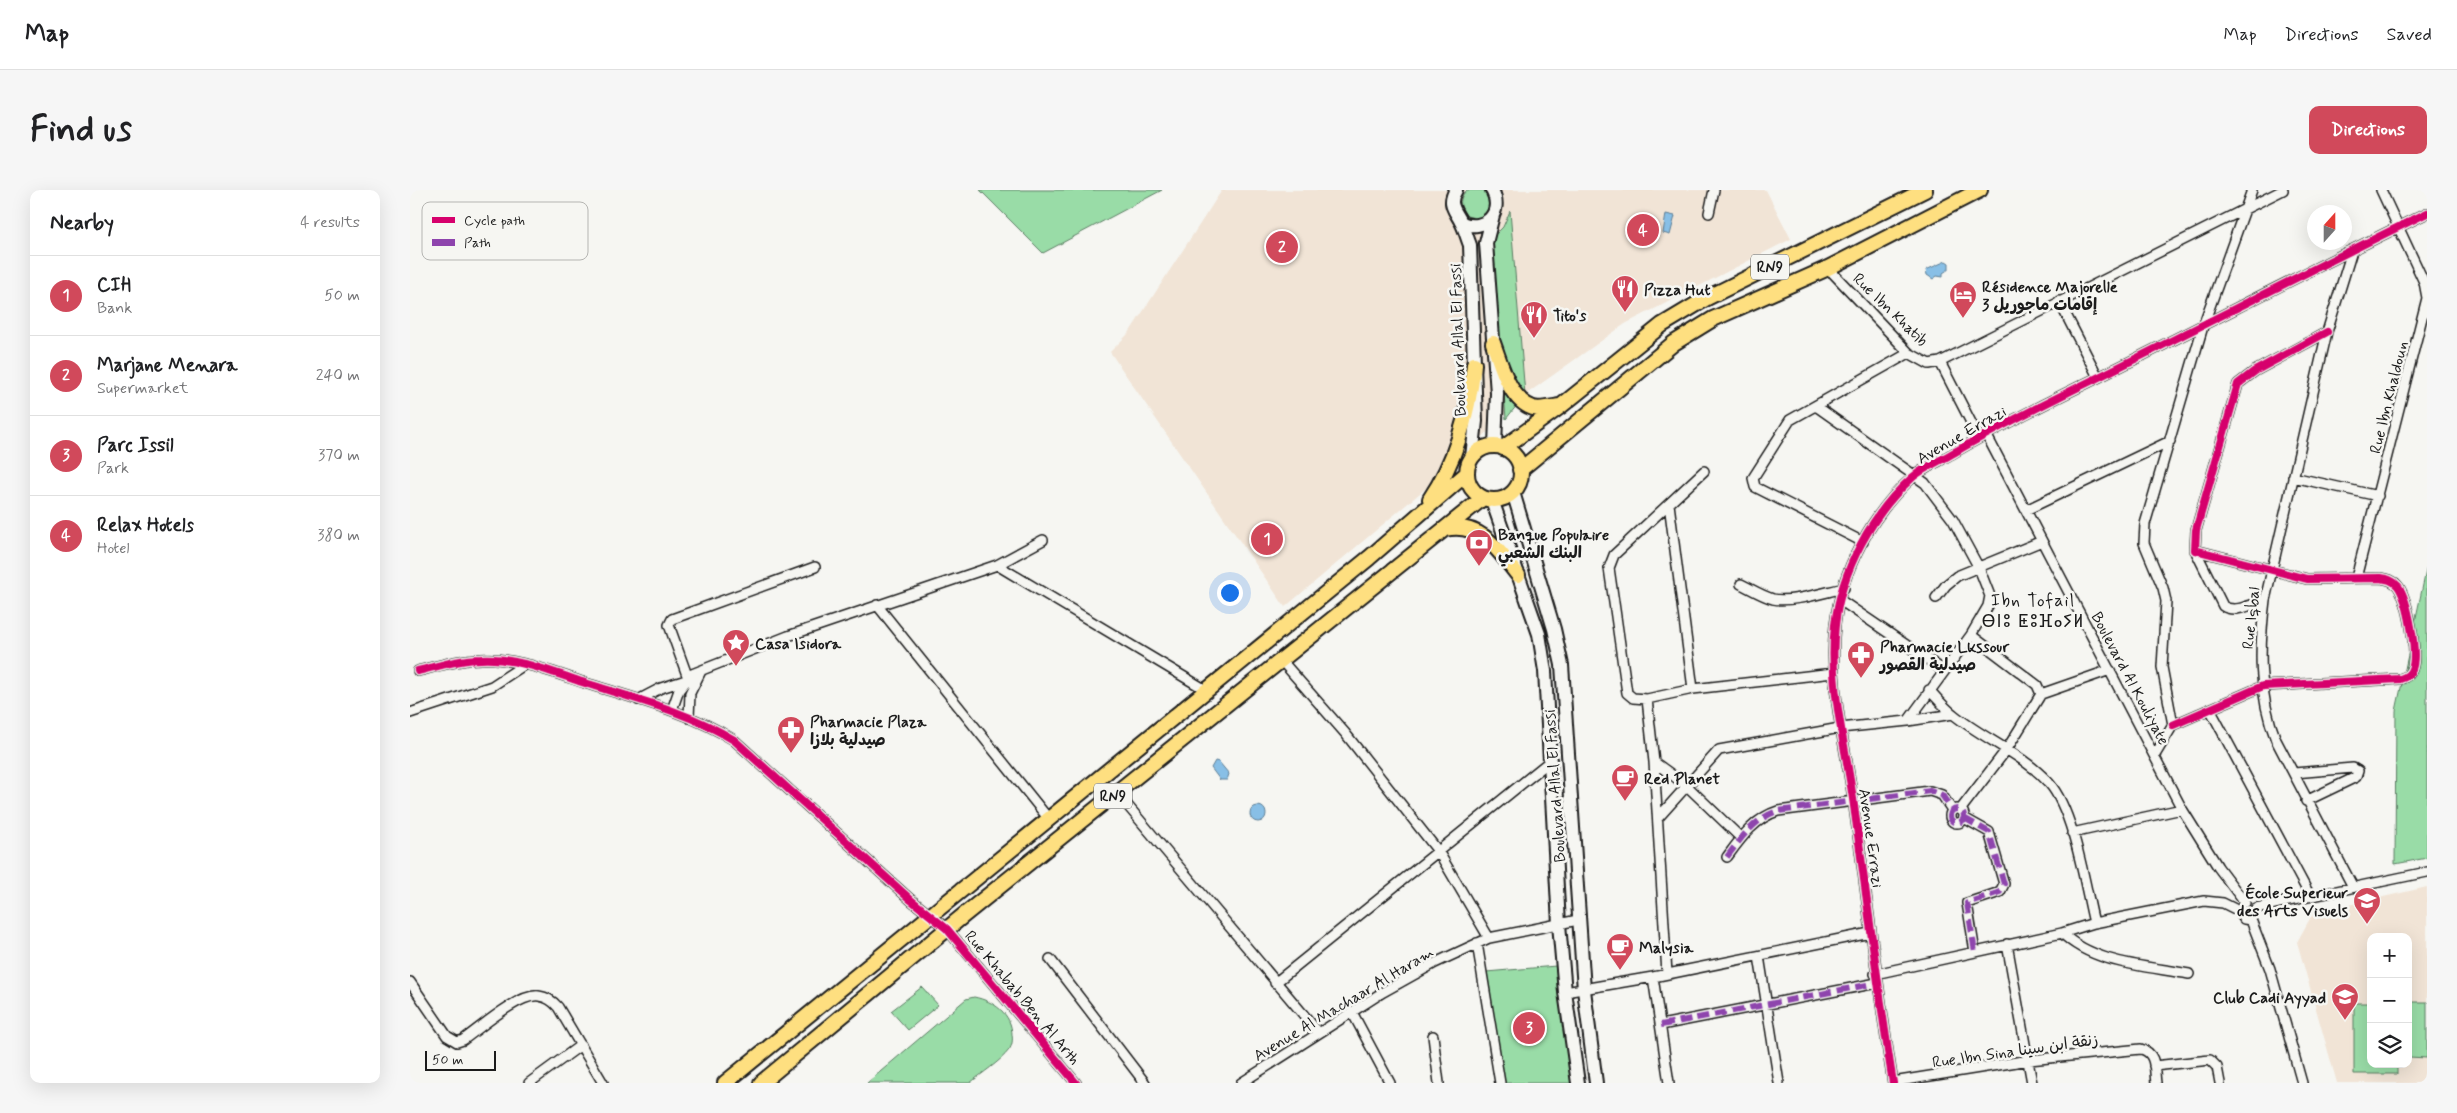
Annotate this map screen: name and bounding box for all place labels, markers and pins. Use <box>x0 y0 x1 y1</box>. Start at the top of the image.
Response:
pin: 4 <box>1627 211 1659 249</box>
pin: 2 <box>1266 228 1298 266</box>
restaurant icon: Pizza Hut <box>1610 274 1640 313</box>
place label: Résidence Majorelle إقامات ماجوريل 3 <box>1982 277 2118 316</box>
place label: Pizza Hut <box>1644 280 1711 301</box>
hotel icon: Résidence Majorelle إقامات ماجوريل 3 <box>1948 280 1978 319</box>
restaurant icon: Tito's <box>1519 300 1549 339</box>
place label: Tito's <box>1553 306 1587 327</box>
pin: 1 <box>1251 520 1283 558</box>
place label: Banque Populaire البنك الشعبي <box>1498 525 1609 567</box>
bank icon: Banque Populaire البنك الشعبي <box>1464 528 1494 567</box>
place icon: Casa Isidora <box>721 628 751 667</box>
place label: Casa Isidora <box>755 634 841 655</box>
place label: Pharmacie Lkssour صيدلية القصور <box>1878 637 2010 676</box>
pharmacy icon: Pharmacie Lkssour صيدلية القصور <box>1846 640 1876 679</box>
place label: Pharmacie Plaza صيدلية بلازا <box>810 712 927 751</box>
pharmacy icon: Pharmacie Plaza صيدلية بلازا <box>776 715 806 754</box>
cafe icon: Red Planet <box>1610 763 1640 802</box>
place label: Red Planet <box>1644 769 1720 790</box>
place label: École Superieur des Arts Visuels <box>2237 882 2349 922</box>
school or university icon: École Superieur des Arts Visuels <box>2352 886 2382 925</box>
cafe icon: Malysia <box>1605 932 1635 971</box>
place label: Malysia <box>1639 938 1694 959</box>
school or university icon: Club Cadi Ayyad <box>2330 982 2360 1021</box>
place label: Club Cadi Ayyad <box>2213 988 2326 1009</box>
pin: 3 <box>1513 1009 1545 1047</box>

